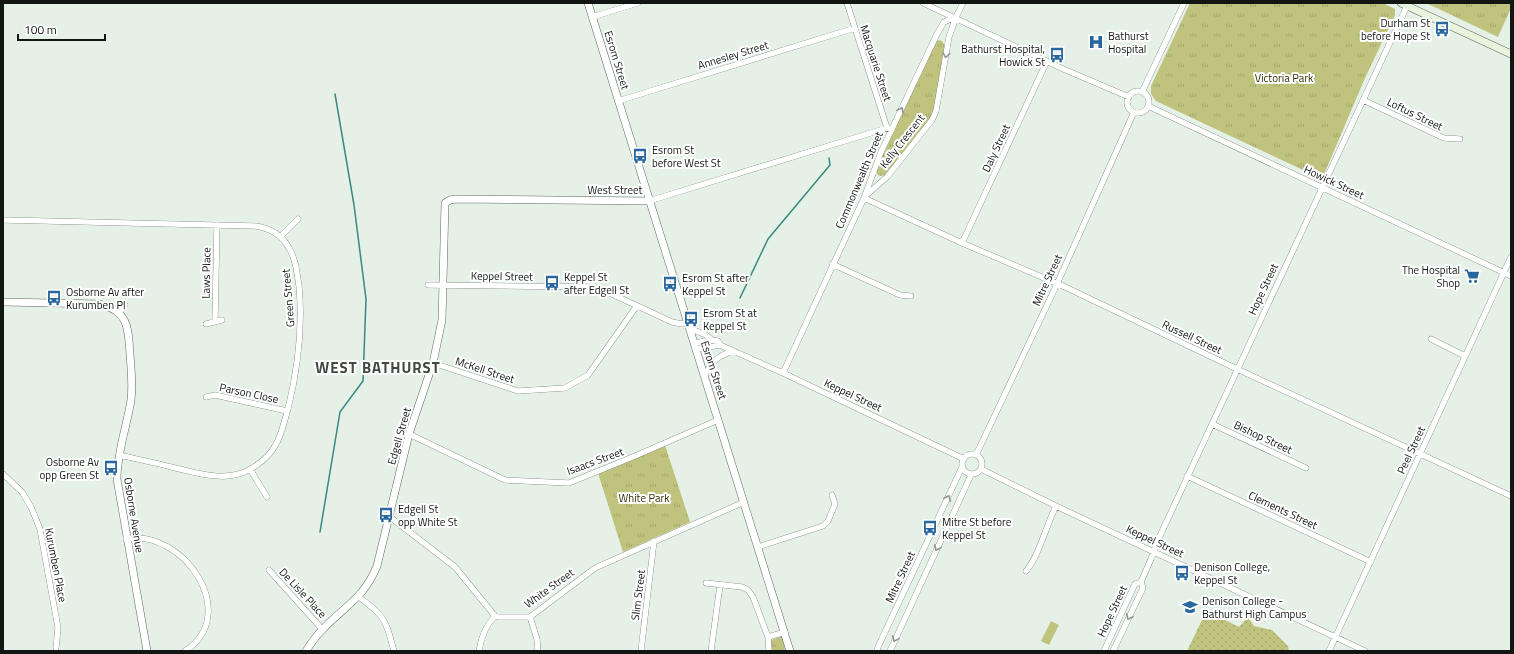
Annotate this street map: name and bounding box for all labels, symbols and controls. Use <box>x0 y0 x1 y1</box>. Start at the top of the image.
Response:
place label: Durham St before Hope St <box>1361 15 1430 44</box>
scale bar <box>18 16 105 42</box>
text: 100 m <box>24 20 57 39</box>
bus stop icon: Durham St before Hope St <box>1433 20 1451 38</box>
street label: Macquarie Street <box>856 23 896 103</box>
place label: Bathurst Hospital <box>1108 28 1149 57</box>
street label: Esrom Street <box>600 29 634 91</box>
hospital icon: Bathurst Hospital <box>1087 33 1105 51</box>
street label: Annesley Street <box>696 37 770 73</box>
place label: Bathurst Hospital, Howick St <box>961 41 1045 70</box>
bus stop icon: Bathurst Hospital, Howick St <box>1048 46 1066 64</box>
one-way arrow <box>942 52 950 58</box>
park label: Victoria Park <box>1255 70 1314 86</box>
street label: Loftus Street <box>1384 94 1446 134</box>
one-way arrow <box>896 107 904 115</box>
street label: Kelly Crescent <box>876 110 928 171</box>
street label: Daly Street <box>978 121 1014 175</box>
street label: Commonwealth Street <box>831 129 887 231</box>
place label: Esrom St before West St <box>652 142 721 171</box>
bus stop icon: Esrom St before West St <box>631 147 649 165</box>
street label: Howick Street <box>1301 161 1367 203</box>
street label: West Street <box>588 182 643 198</box>
street label: Laws Place <box>198 247 214 299</box>
street label: Mitre Street <box>1028 251 1066 309</box>
street label: Hope Street <box>1244 260 1282 317</box>
place label: The Hospital Shop <box>1402 262 1460 291</box>
street label: Keppel Street <box>471 267 533 285</box>
supermarket icon: The Hospital Shop <box>1463 267 1481 285</box>
street label: Green Street <box>277 268 299 328</box>
place label: Keppel St after Edgell St <box>564 269 629 298</box>
place label: Esrom St after Keppel St <box>682 270 749 299</box>
bus stop icon: Keppel St after Edgell St <box>543 274 561 292</box>
bus stop icon: Esrom St after Keppel St <box>661 275 679 293</box>
place label: Osborne Av after Kurumben Pl <box>66 284 144 313</box>
bus stop icon: Osborne Av after Kurumben Pl <box>45 289 63 307</box>
place label: Esrom St at Keppel St <box>703 305 757 334</box>
bus stop icon: Esrom St at Keppel St <box>682 310 700 328</box>
street label: Russell Street <box>1160 316 1225 358</box>
street label: Esrom Street <box>697 339 731 401</box>
street label: McKell Street <box>453 353 517 387</box>
district label: WEST BATHURST <box>315 356 441 379</box>
street label: Keppel Street <box>821 375 885 415</box>
street label: Parson Close <box>218 379 280 407</box>
street label: Edgell Street <box>383 405 415 467</box>
street label: Bishop Street <box>1231 417 1295 458</box>
street label: Peel Street <box>1393 423 1429 476</box>
street label: Isaacs Street <box>564 443 626 479</box>
place label: Osborne Av opp Green St <box>40 454 100 483</box>
bus stop icon: Osborne Av opp Green St <box>102 459 120 477</box>
street label: Osborne Avenue <box>120 476 148 554</box>
street label: Clements Street <box>1246 487 1320 533</box>
park label: White Park <box>619 490 670 506</box>
one-way arrow <box>943 495 951 502</box>
place label: Edgell St opp White St <box>398 501 458 530</box>
bus stop icon: Edgell St opp White St <box>377 506 395 524</box>
place label: Mitre St before Keppel St <box>942 514 1012 543</box>
bus stop icon: Mitre St before Keppel St <box>921 519 939 537</box>
street label: Keppel Street <box>1123 521 1187 561</box>
street label: Kurumben Place <box>41 527 71 604</box>
one-way arrow <box>934 544 942 551</box>
street label: Mitre Street <box>881 548 919 606</box>
place label: Denison College, Keppel St <box>1194 559 1270 588</box>
street label: De Lisle Place <box>276 564 331 622</box>
street label: White Street <box>521 564 577 612</box>
bus stop icon: Denison College, Keppel St <box>1173 564 1191 582</box>
street label: Slim Street <box>627 569 649 621</box>
street label: Hope Street <box>1093 582 1131 639</box>
place label: Denison College - Bathurst High Campus <box>1202 593 1306 622</box>
school or university icon: Denison College - Bathurst High Campus <box>1181 598 1199 616</box>
one-way arrow <box>1126 612 1134 620</box>
one-way arrow <box>892 635 900 643</box>

